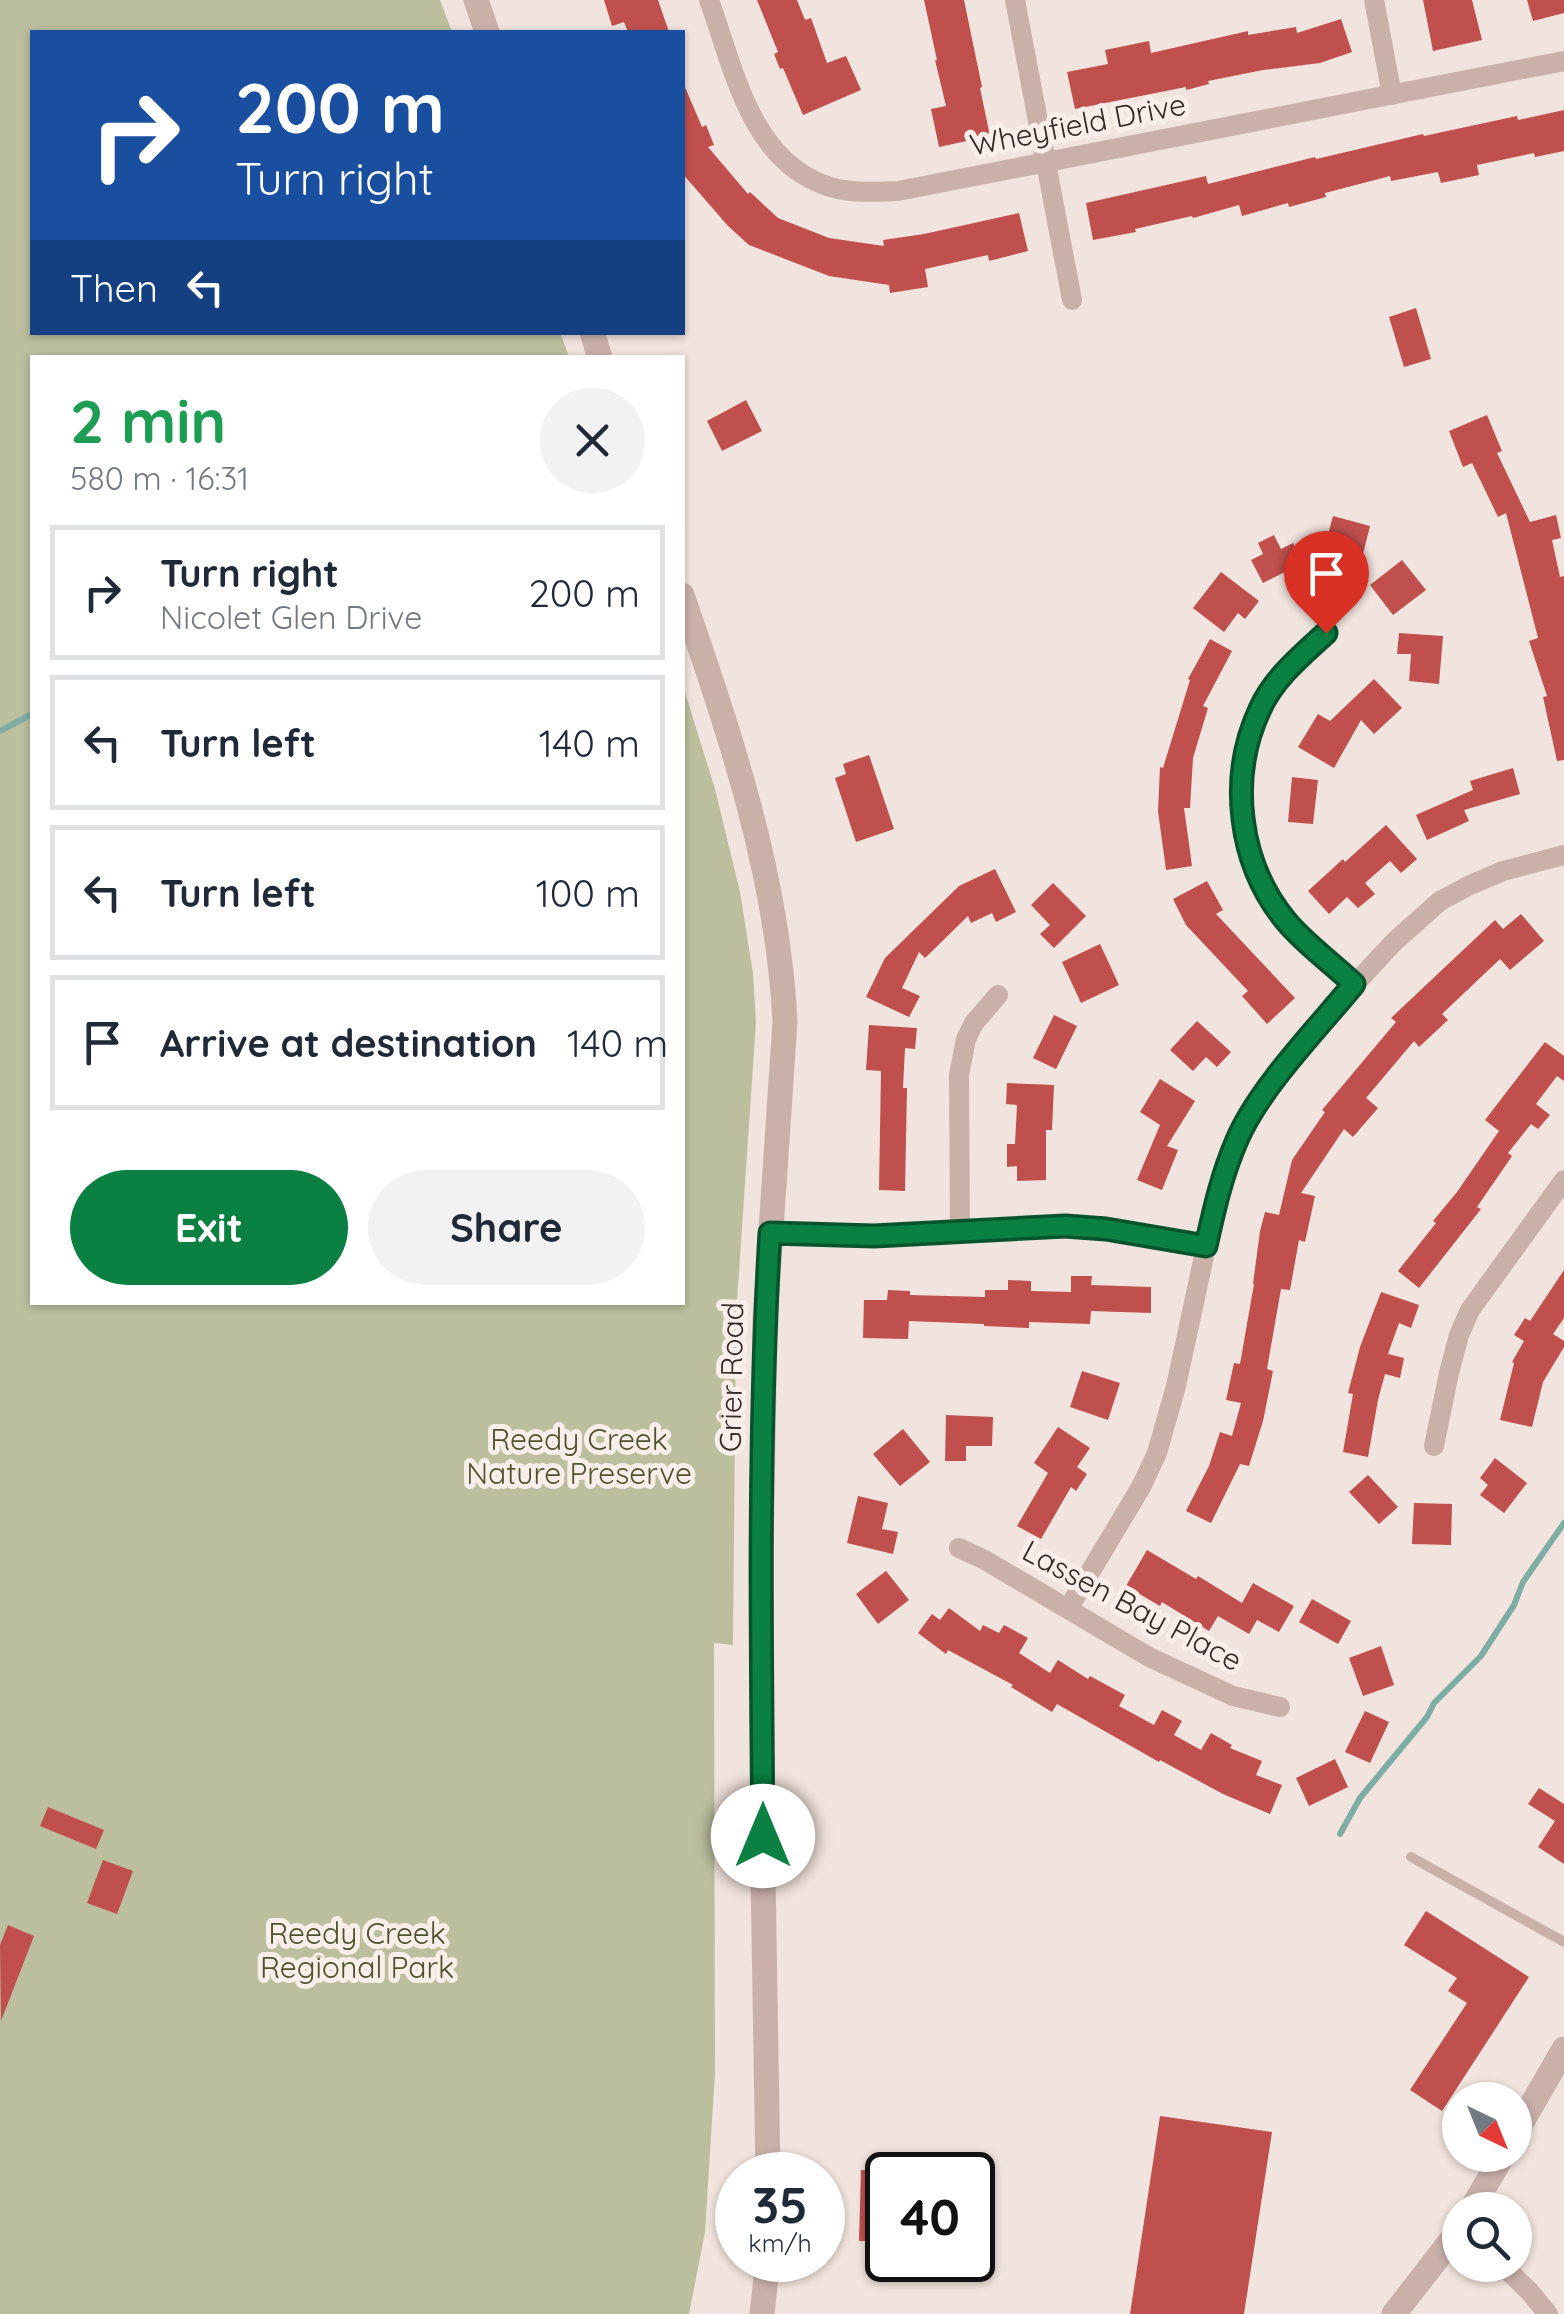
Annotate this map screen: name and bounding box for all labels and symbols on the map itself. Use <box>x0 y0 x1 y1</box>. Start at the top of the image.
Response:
street label: Wheyfield Drive <box>967 84 1189 164</box>
pin <box>1284 531 1369 634</box>
street label: Grier Road <box>711 1302 751 1452</box>
park label: Reedy Creek Nature Preserve <box>466 1420 692 1492</box>
street label: Lassen Bay Place <box>1016 1531 1249 1679</box>
position arrow <box>711 1784 815 1888</box>
park label: Reedy Creek Regional Park <box>260 1914 454 1986</box>
north arrow <box>1442 2082 1532 2172</box>
speed limit sign: 40 <box>865 2152 995 2282</box>

